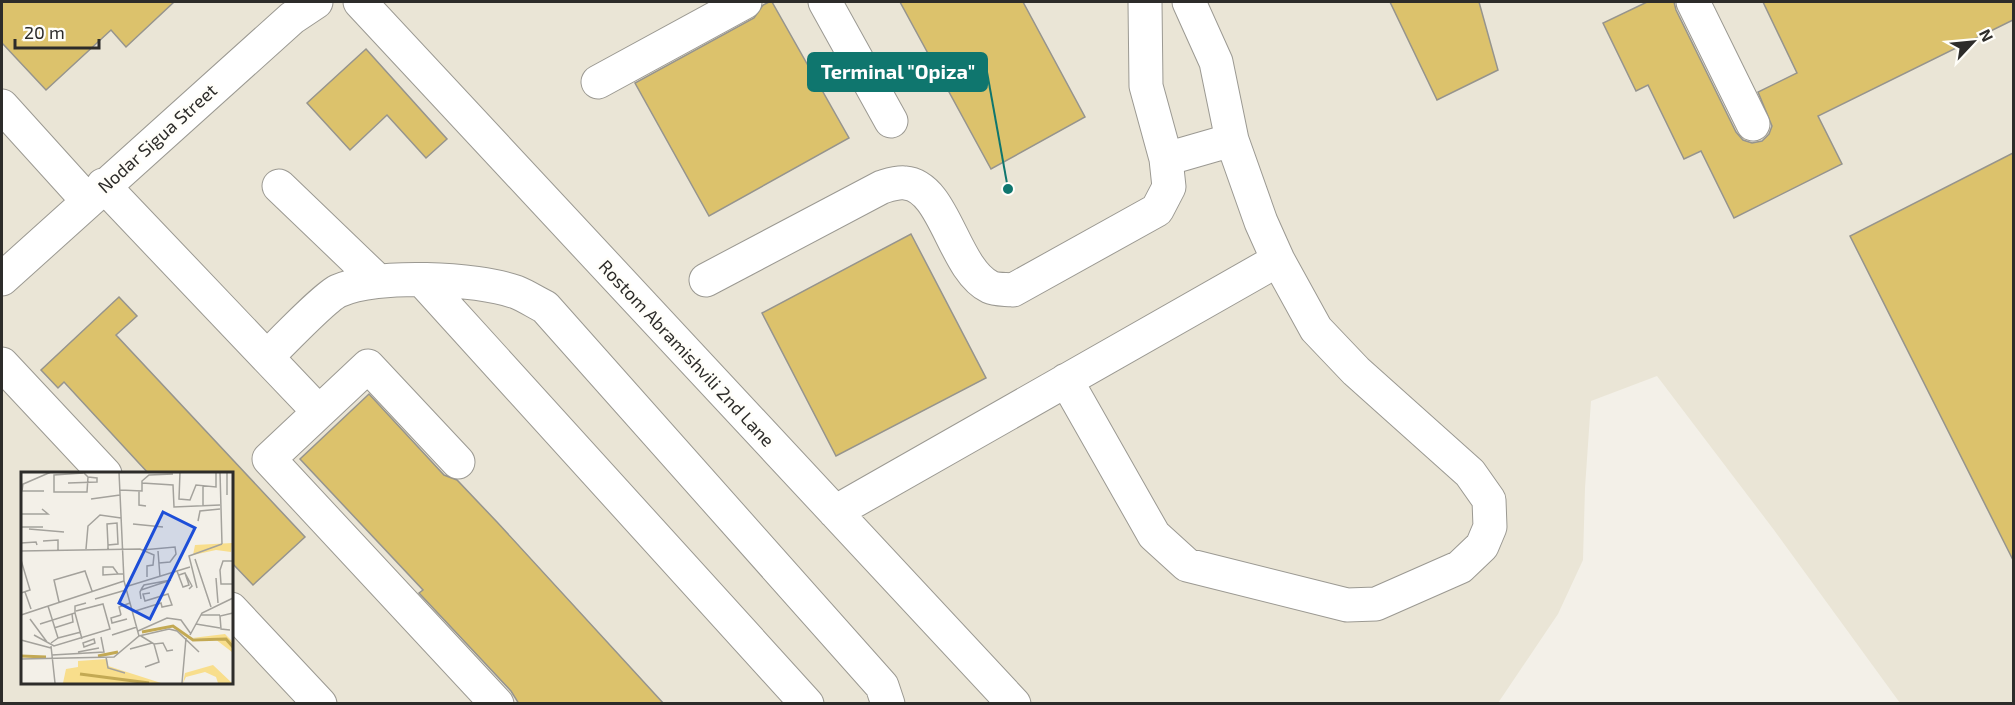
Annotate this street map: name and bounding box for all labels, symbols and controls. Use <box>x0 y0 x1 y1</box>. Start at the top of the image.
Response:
scale bar <box>15 12 99 50</box>
north arrow <box>1943 12 2003 72</box>
text: 20 m <box>24 21 65 43</box>
text: N <box>1976 26 1998 45</box>
callout: Terminal "Opiza" <box>808 53 987 91</box>
text: Terminal "Opiza" <box>821 59 975 83</box>
street label: Nodar Sigua Street <box>93 79 221 197</box>
street label: Rostom Abramishvili 2nd Lane <box>595 255 779 451</box>
inset map <box>21 472 232 684</box>

